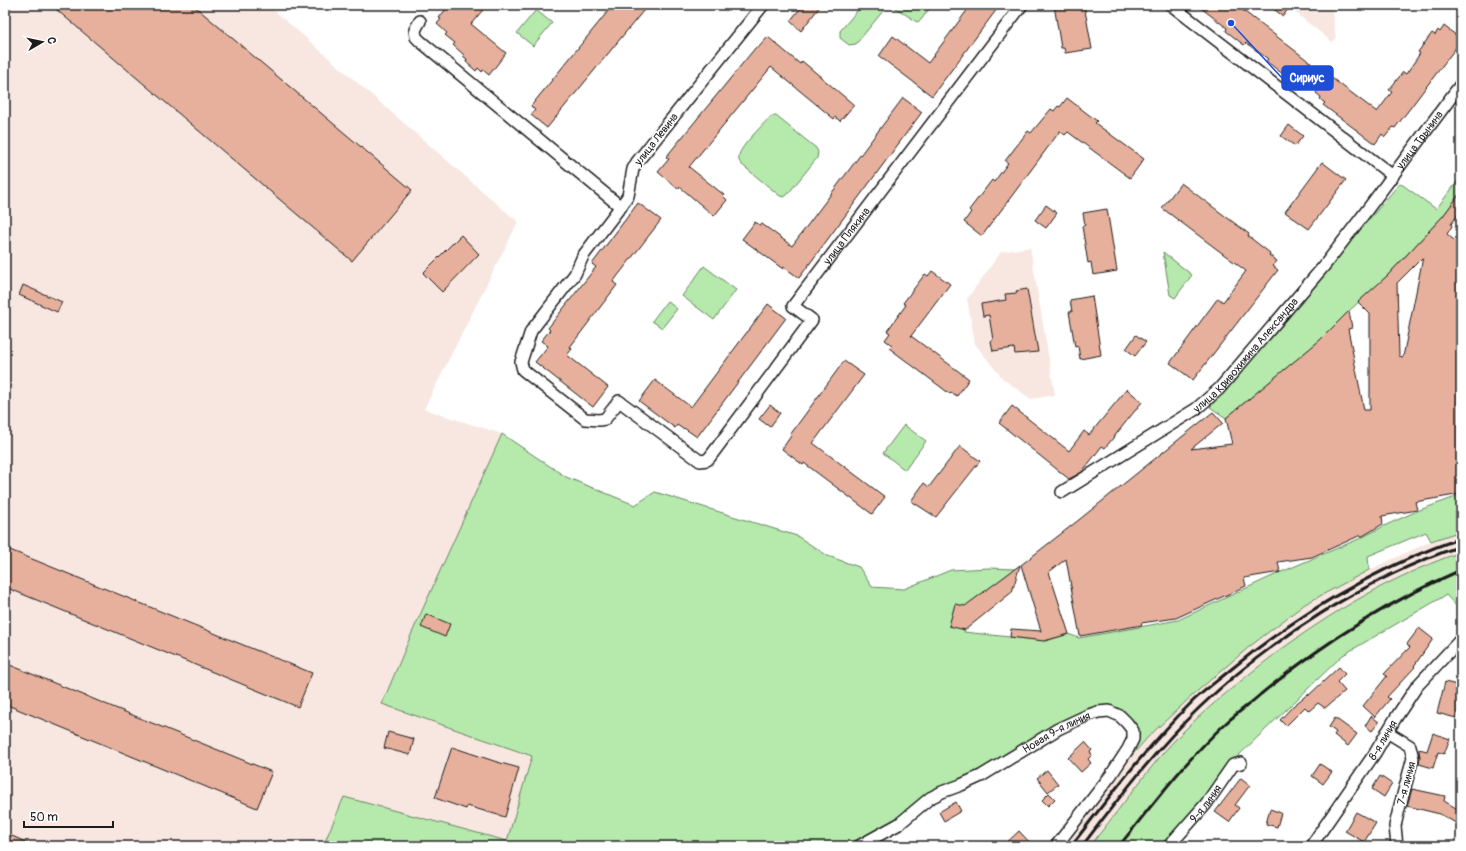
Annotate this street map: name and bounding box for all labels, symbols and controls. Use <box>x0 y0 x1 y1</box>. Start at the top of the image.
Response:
north arrow <box>22 22 62 62</box>
text: С <box>44 36 58 45</box>
callout: Сириус <box>1282 66 1333 90</box>
text: Сириус <box>1290 71 1324 86</box>
street label: улица Трынина <box>1393 108 1446 173</box>
street label: улица Левина <box>631 111 681 169</box>
street label: улица Плякина <box>820 205 873 268</box>
street label: улица Кривохижина Александра <box>1190 295 1301 416</box>
street label: Новая 9-я линия <box>1020 709 1092 756</box>
street label: 8-я линия <box>1366 718 1400 763</box>
street label: 7-я линия <box>1394 760 1418 806</box>
street label: 9-я линия <box>1187 782 1224 825</box>
scale bar <box>24 803 113 829</box>
text: 50 m <box>30 810 58 825</box>

